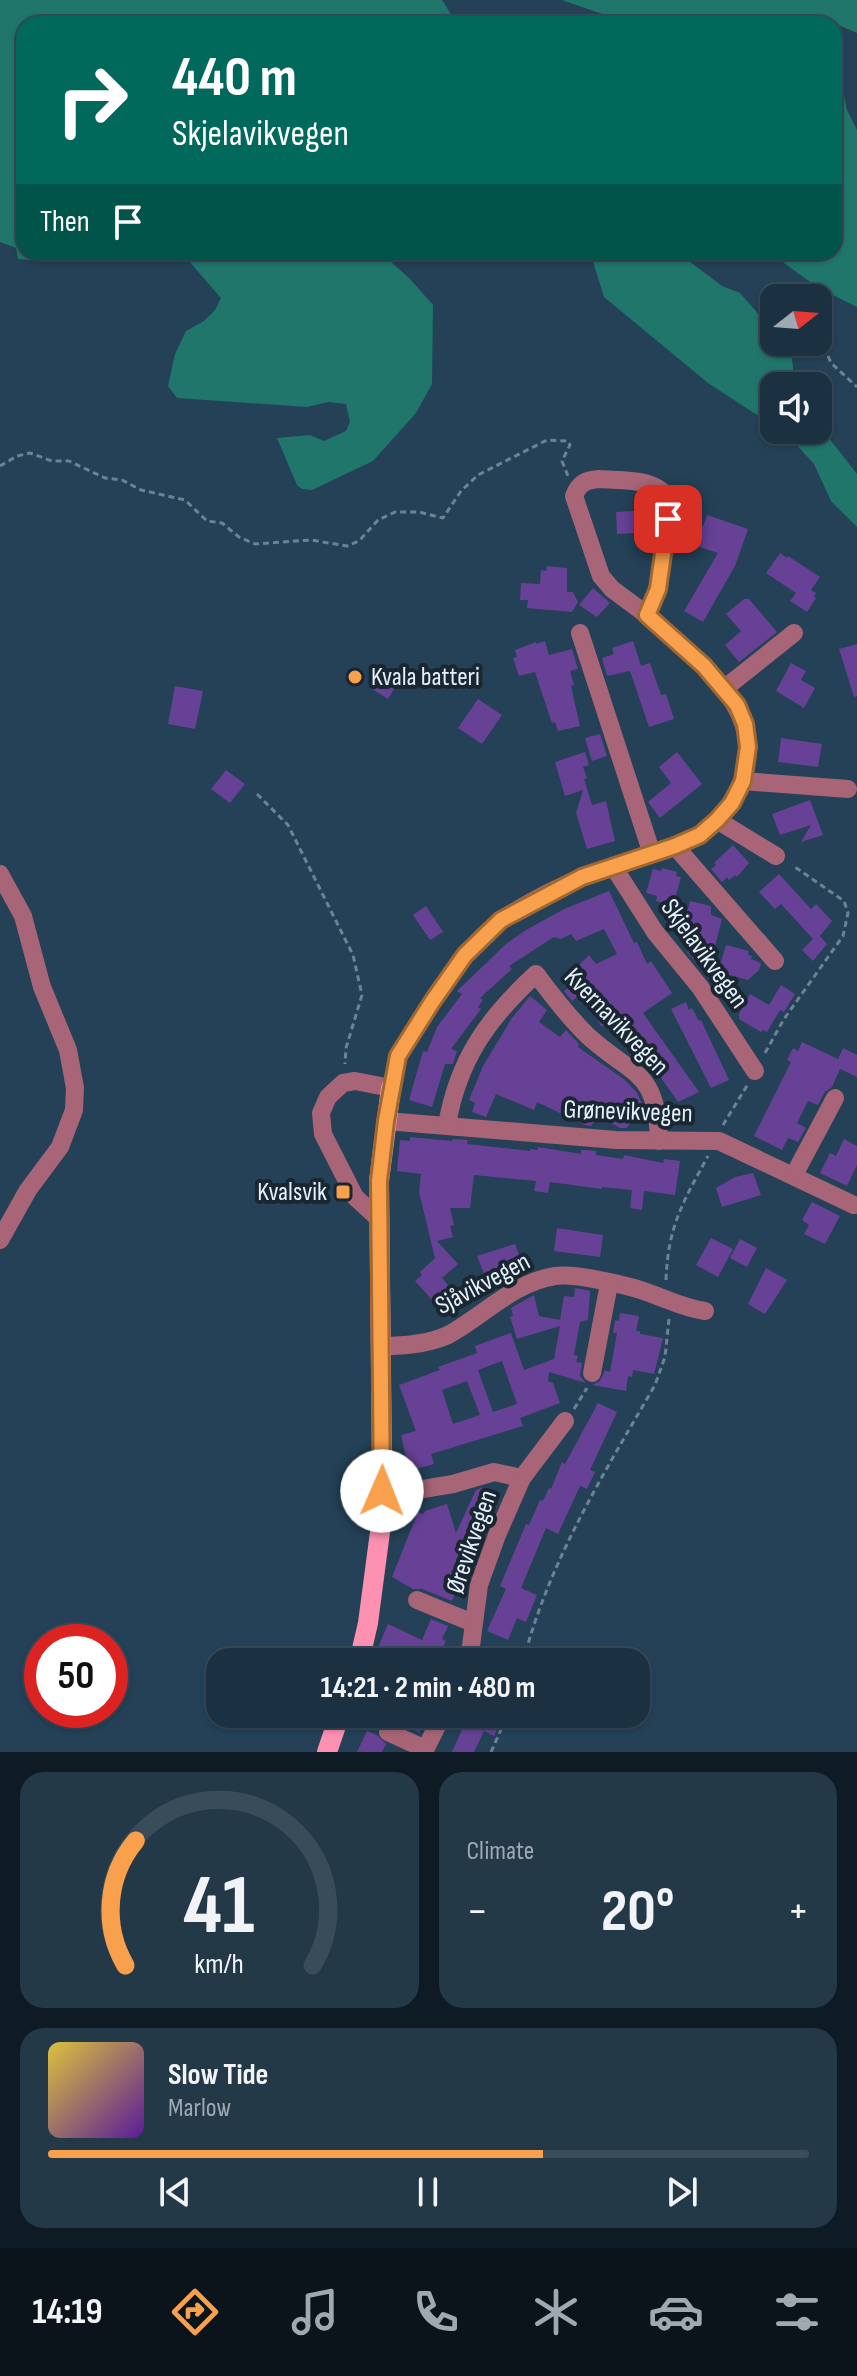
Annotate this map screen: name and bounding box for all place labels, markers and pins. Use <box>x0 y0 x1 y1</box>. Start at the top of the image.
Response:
pin <box>634 485 702 553</box>
place label: Kvala batteri <box>371 662 480 693</box>
marker: Kvala batteri <box>346 668 364 686</box>
place label: Kvalsvik <box>257 1177 327 1208</box>
marker: Kvalsvik <box>334 1183 352 1201</box>

